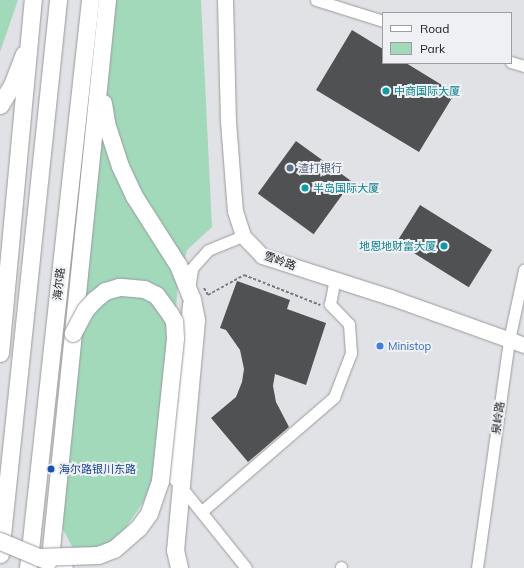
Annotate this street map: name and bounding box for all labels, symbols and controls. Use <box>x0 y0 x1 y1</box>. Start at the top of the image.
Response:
legend <box>382 12 512 64</box>
text: Road <box>420 21 449 36</box>
text: Park <box>420 41 445 56</box>
place label: 中商国际大厦 <box>394 84 460 98</box>
marker: 中商国际大厦 <box>381 86 391 96</box>
place label: 渣打银行 <box>298 161 342 175</box>
marker: 渣打银行 <box>285 163 295 173</box>
place label: 半岛国际大厦 <box>313 181 379 195</box>
marker: 半岛国际大厦 <box>300 183 310 193</box>
place label: 地恩地财富大厦 <box>359 239 436 253</box>
marker: 地恩地财富大厦 <box>439 241 449 251</box>
street label: 雪岭路 <box>262 249 298 273</box>
street label: 海尔路 <box>51 267 67 301</box>
place label: Ministop <box>388 339 431 353</box>
marker: Ministop <box>375 341 385 351</box>
street label: 泉岭路 <box>489 401 507 435</box>
place label: 海尔路银川东路 <box>59 462 136 476</box>
marker: 海尔路银川东路 <box>46 464 56 474</box>

